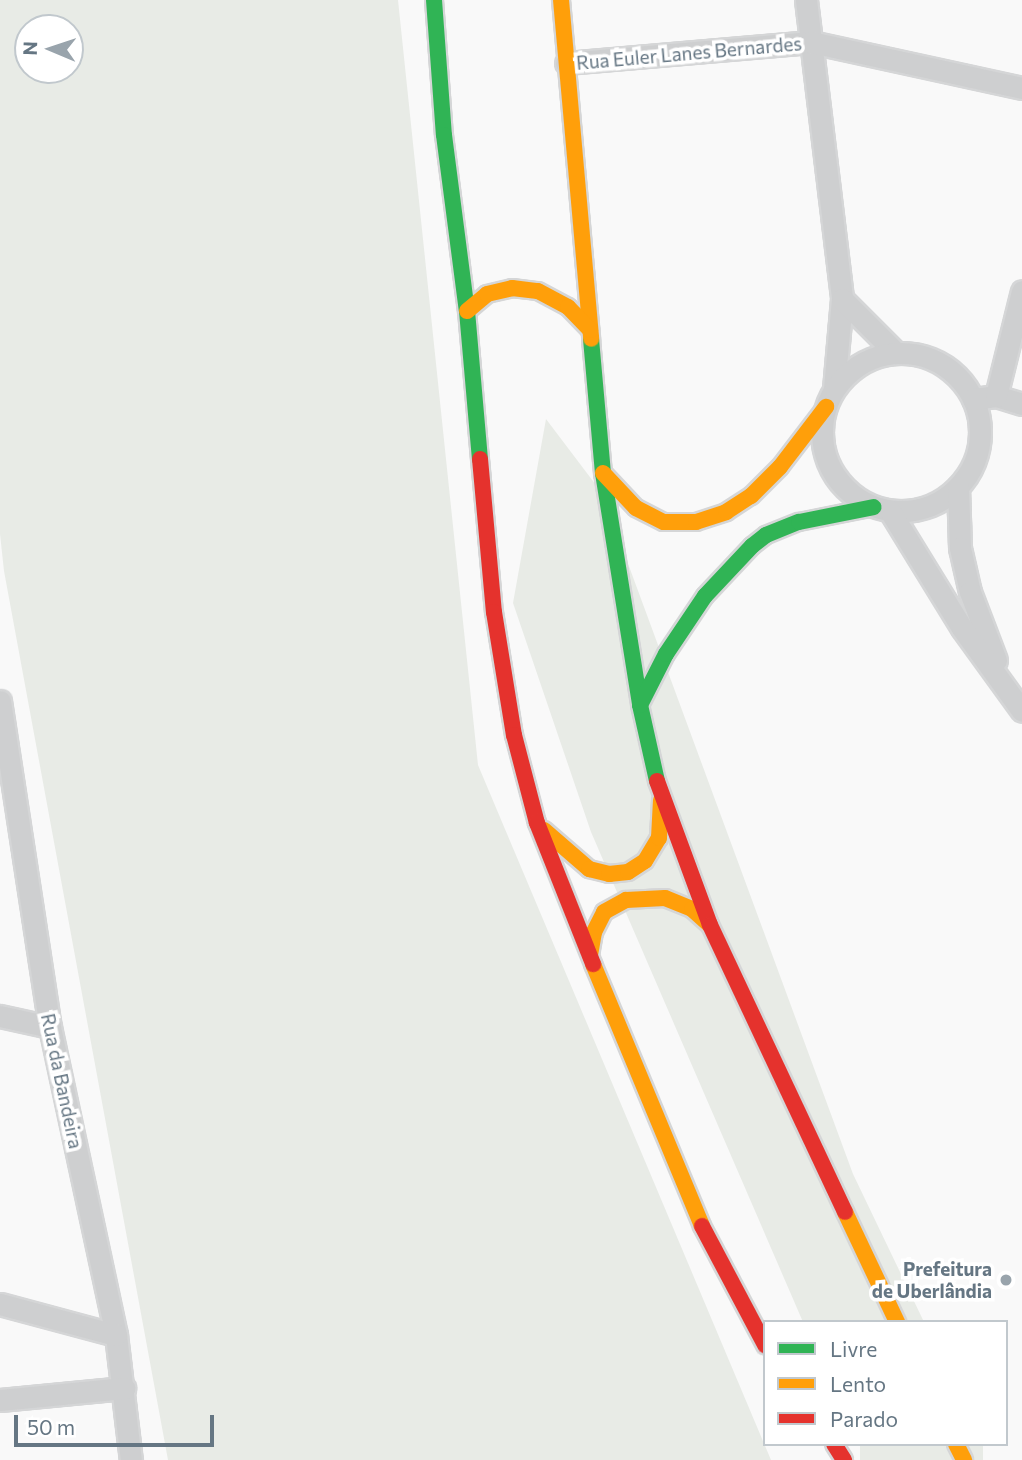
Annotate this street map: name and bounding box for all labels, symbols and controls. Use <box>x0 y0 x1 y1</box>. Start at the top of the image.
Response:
north arrow <box>14 14 84 84</box>
street label: Rua Euler Lanes Bernardes <box>575 32 803 74</box>
text: N <box>18 41 41 56</box>
street label: Rua da Bandeira <box>37 1011 87 1151</box>
place label: Prefeitura de Uberlândia <box>872 1258 992 1302</box>
marker: Prefeitura de Uberlândia <box>998 1272 1014 1288</box>
legend <box>763 1320 1008 1446</box>
text: Livre <box>830 1336 877 1361</box>
text: Lento <box>830 1371 886 1396</box>
scale bar <box>18 1400 217 1444</box>
text: Parado <box>830 1406 898 1431</box>
text: 50 m <box>27 1414 75 1439</box>

